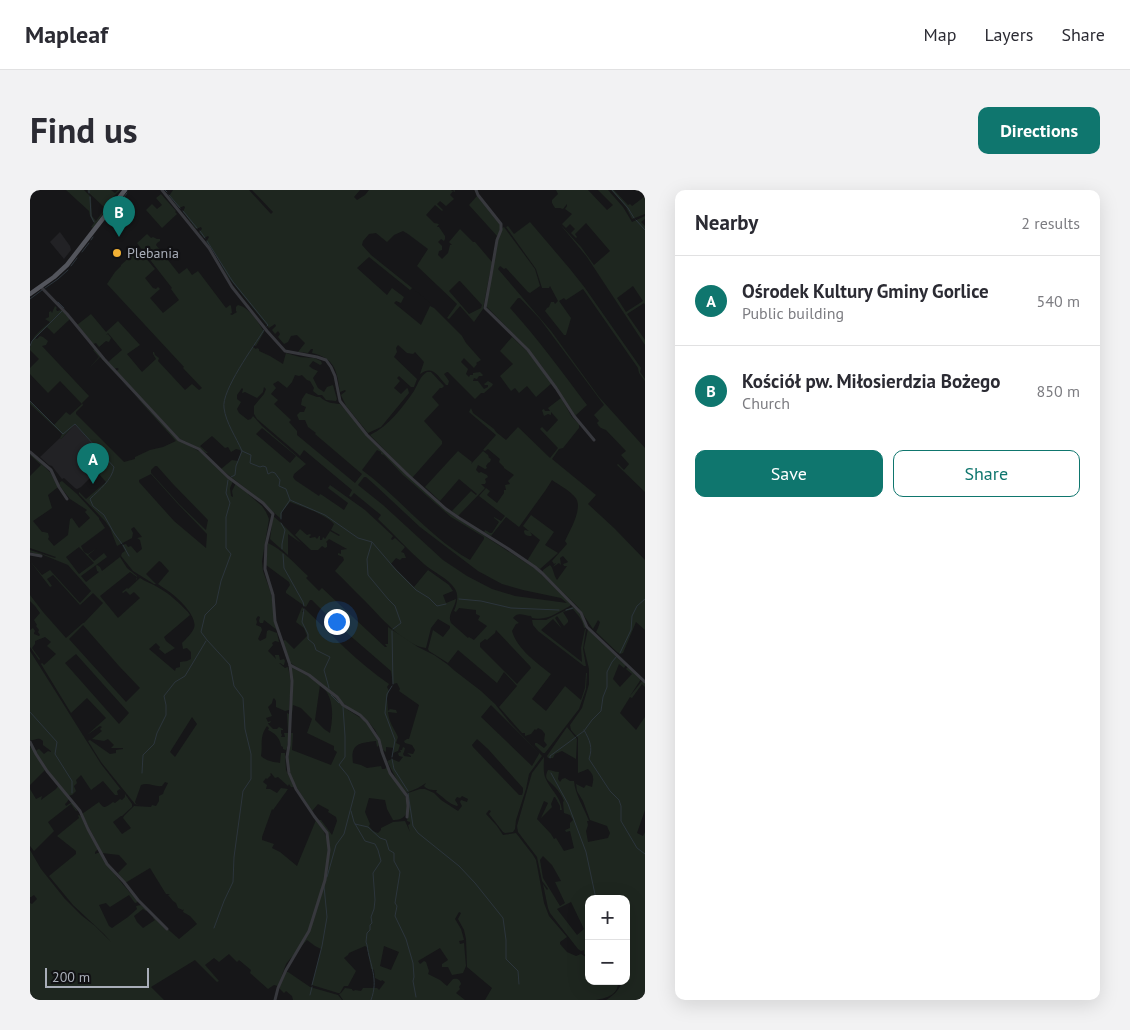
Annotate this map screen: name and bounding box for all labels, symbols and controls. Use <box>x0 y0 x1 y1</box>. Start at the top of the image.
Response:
text: Mapleaf <box>25 19 108 50</box>
text: Map <box>924 23 956 46</box>
text: Layers <box>984 23 1033 46</box>
text: Share <box>1061 23 1105 46</box>
text: Find us <box>30 107 138 153</box>
button: Directions <box>978 107 1100 154</box>
pin: B <box>103 196 135 237</box>
text: Nearby <box>695 209 758 236</box>
text: 2 results <box>1021 213 1080 233</box>
place label: Plebania <box>127 244 179 262</box>
marker: Plebania <box>111 247 123 259</box>
text: Ośrodek Kultury Gminy Gorlice <box>742 279 989 303</box>
text: A <box>706 291 716 311</box>
text: 540 m <box>1037 291 1080 311</box>
text: Public building <box>742 303 844 323</box>
text: Kościół pw. Miłosierdzia Bożego <box>742 369 1001 393</box>
text: B <box>706 381 716 401</box>
text: 850 m <box>1037 381 1080 401</box>
text: Church <box>742 393 790 413</box>
pin: A <box>77 443 109 484</box>
button: Save <box>695 450 883 497</box>
button: Share <box>893 450 1080 497</box>
your location <box>324 609 350 635</box>
map controls <box>585 895 630 985</box>
button: + <box>585 895 630 940</box>
button: − <box>585 940 630 985</box>
scale bar <box>45 965 149 988</box>
text: 200 m <box>52 968 90 986</box>

